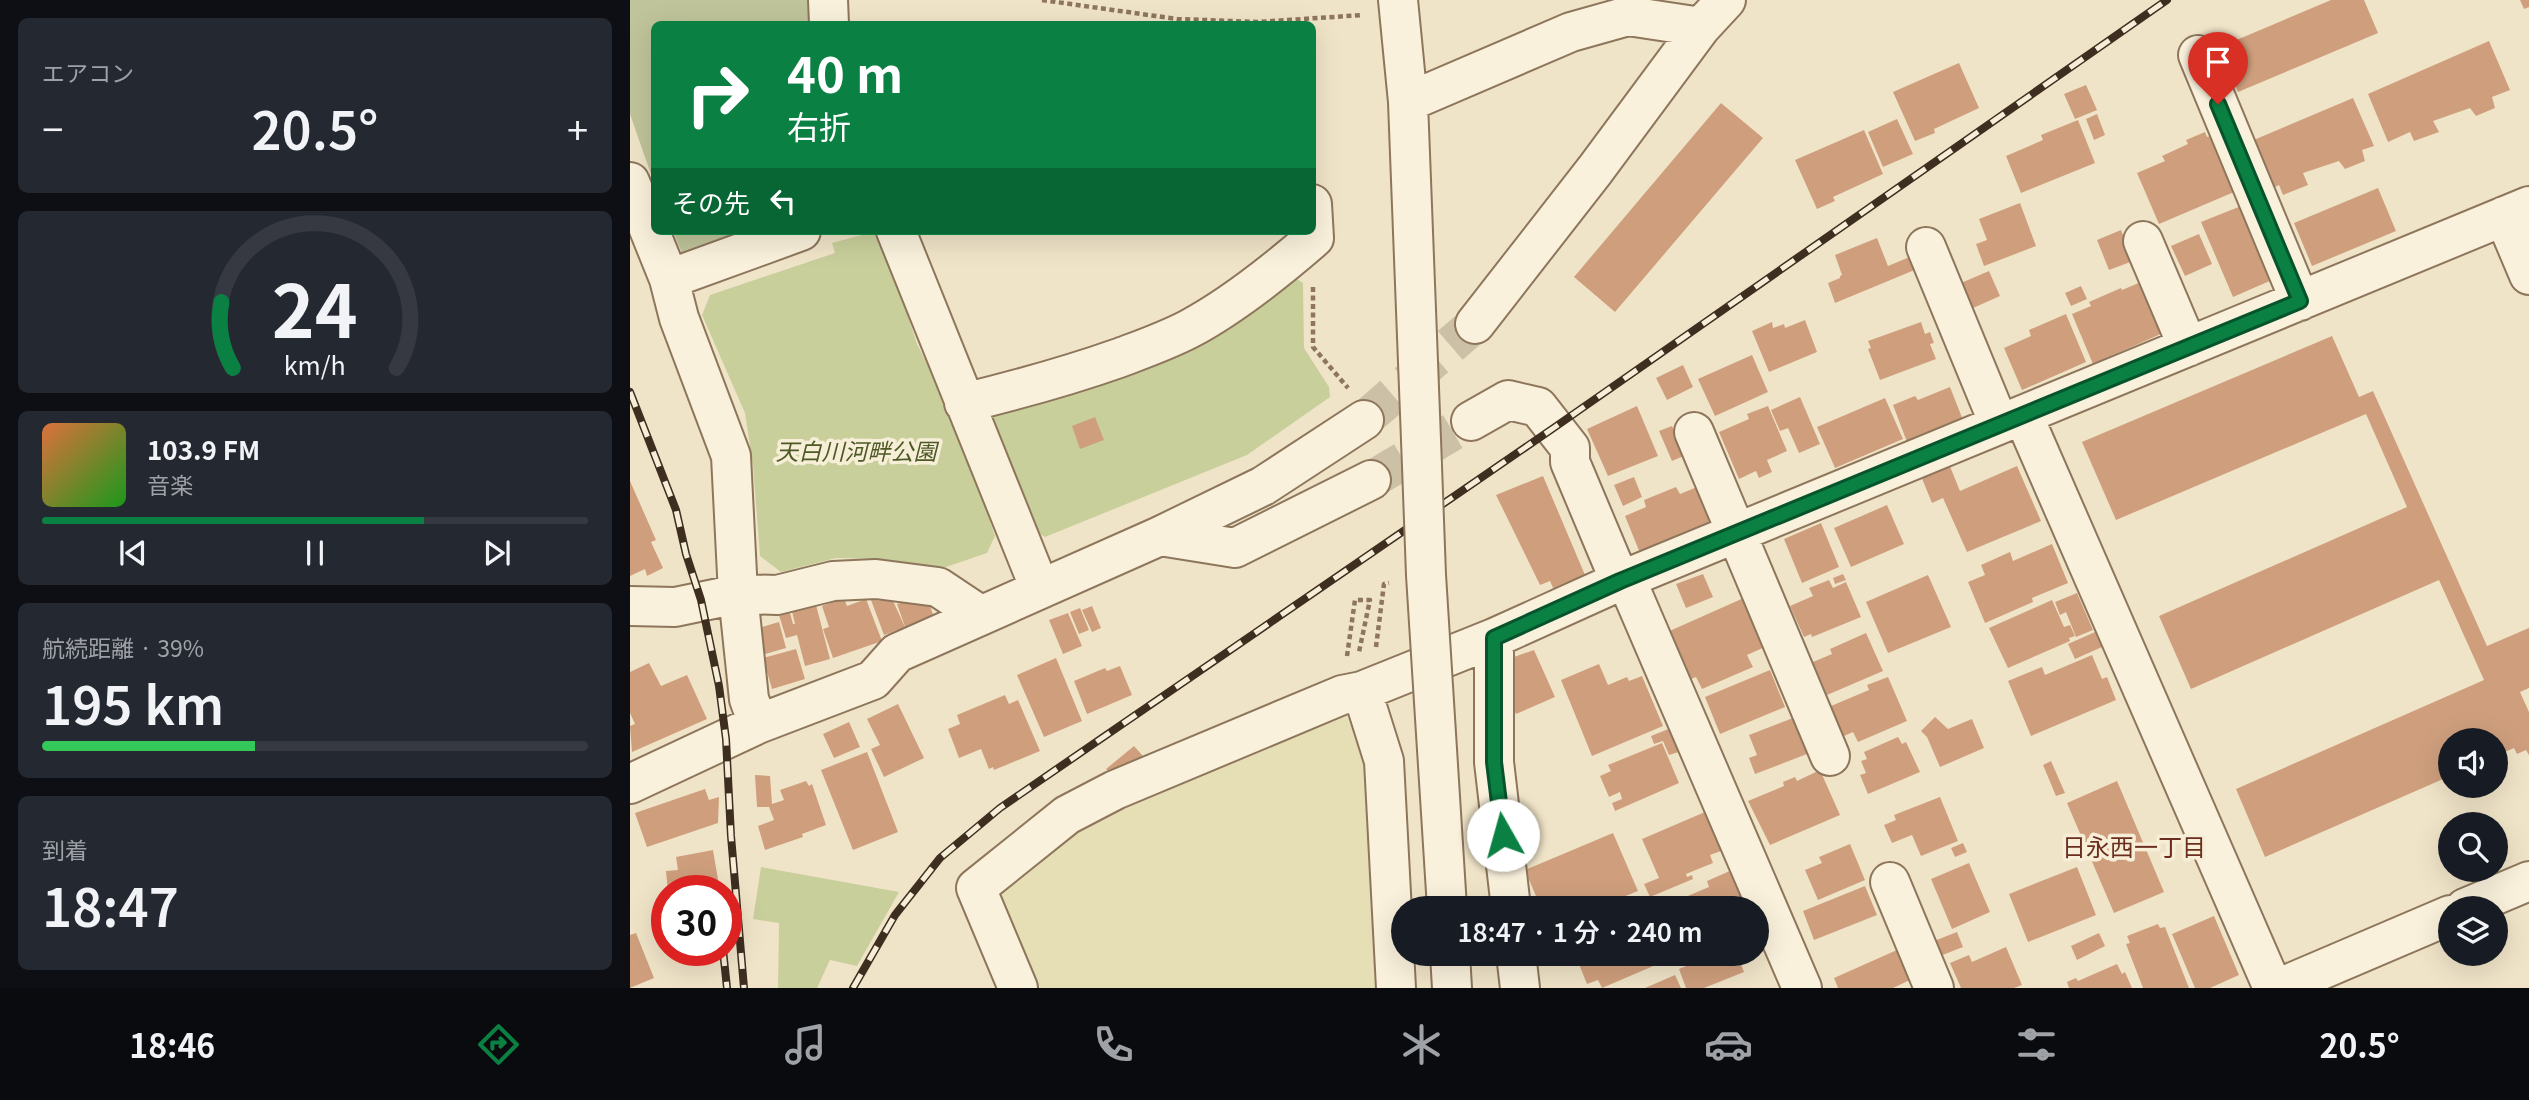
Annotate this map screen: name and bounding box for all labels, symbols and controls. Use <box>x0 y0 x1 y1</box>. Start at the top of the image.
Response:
pin <box>2188 32 2248 104</box>
text: 40 m <box>787 36 903 107</box>
icon: arrive <box>2199 43 2237 81</box>
icon: right <box>672 49 763 140</box>
text: エアコン <box>42 55 134 89</box>
text: 20.5° <box>251 90 379 165</box>
text: − <box>42 100 63 155</box>
text: + <box>567 100 588 155</box>
text: 右折 <box>787 102 851 148</box>
icon: left <box>764 182 802 220</box>
text: その先 <box>672 183 750 220</box>
text: 24 <box>272 254 358 359</box>
text: km/h <box>284 345 346 381</box>
text: 103.9 FM <box>147 430 260 467</box>
park label: 天白川河畔公園 <box>776 433 940 467</box>
text: 音楽 <box>147 467 193 501</box>
icon: previous <box>114 534 152 572</box>
icon: pause <box>296 534 334 572</box>
icon: next <box>478 534 516 572</box>
text: 航続距離 · 39% <box>42 630 204 664</box>
text: 195 km <box>42 665 224 740</box>
map controls <box>2438 728 2508 966</box>
button: sound <box>2438 728 2508 798</box>
position arrow <box>1466 798 1540 872</box>
button: search <box>2438 812 2508 882</box>
district label: 日永西一丁目 <box>2062 828 2206 863</box>
text: 到着 <box>42 832 88 866</box>
text: 18:47 <box>42 867 179 942</box>
speed limit sign: 30 <box>651 875 742 966</box>
button: layers <box>2438 896 2508 966</box>
text: 18:47 · 1 分 · 240 m <box>1457 912 1703 949</box>
icon: directions <box>474 1020 523 1069</box>
icon: music <box>781 1020 830 1069</box>
icon: phone <box>1089 1020 1138 1069</box>
icon: climate <box>1397 1020 1446 1069</box>
icon: car <box>1704 1020 1753 1069</box>
icon: filters <box>2012 1020 2061 1069</box>
text: 18:46 <box>129 1021 215 1067</box>
text: 20.5° <box>2320 1021 2400 1067</box>

